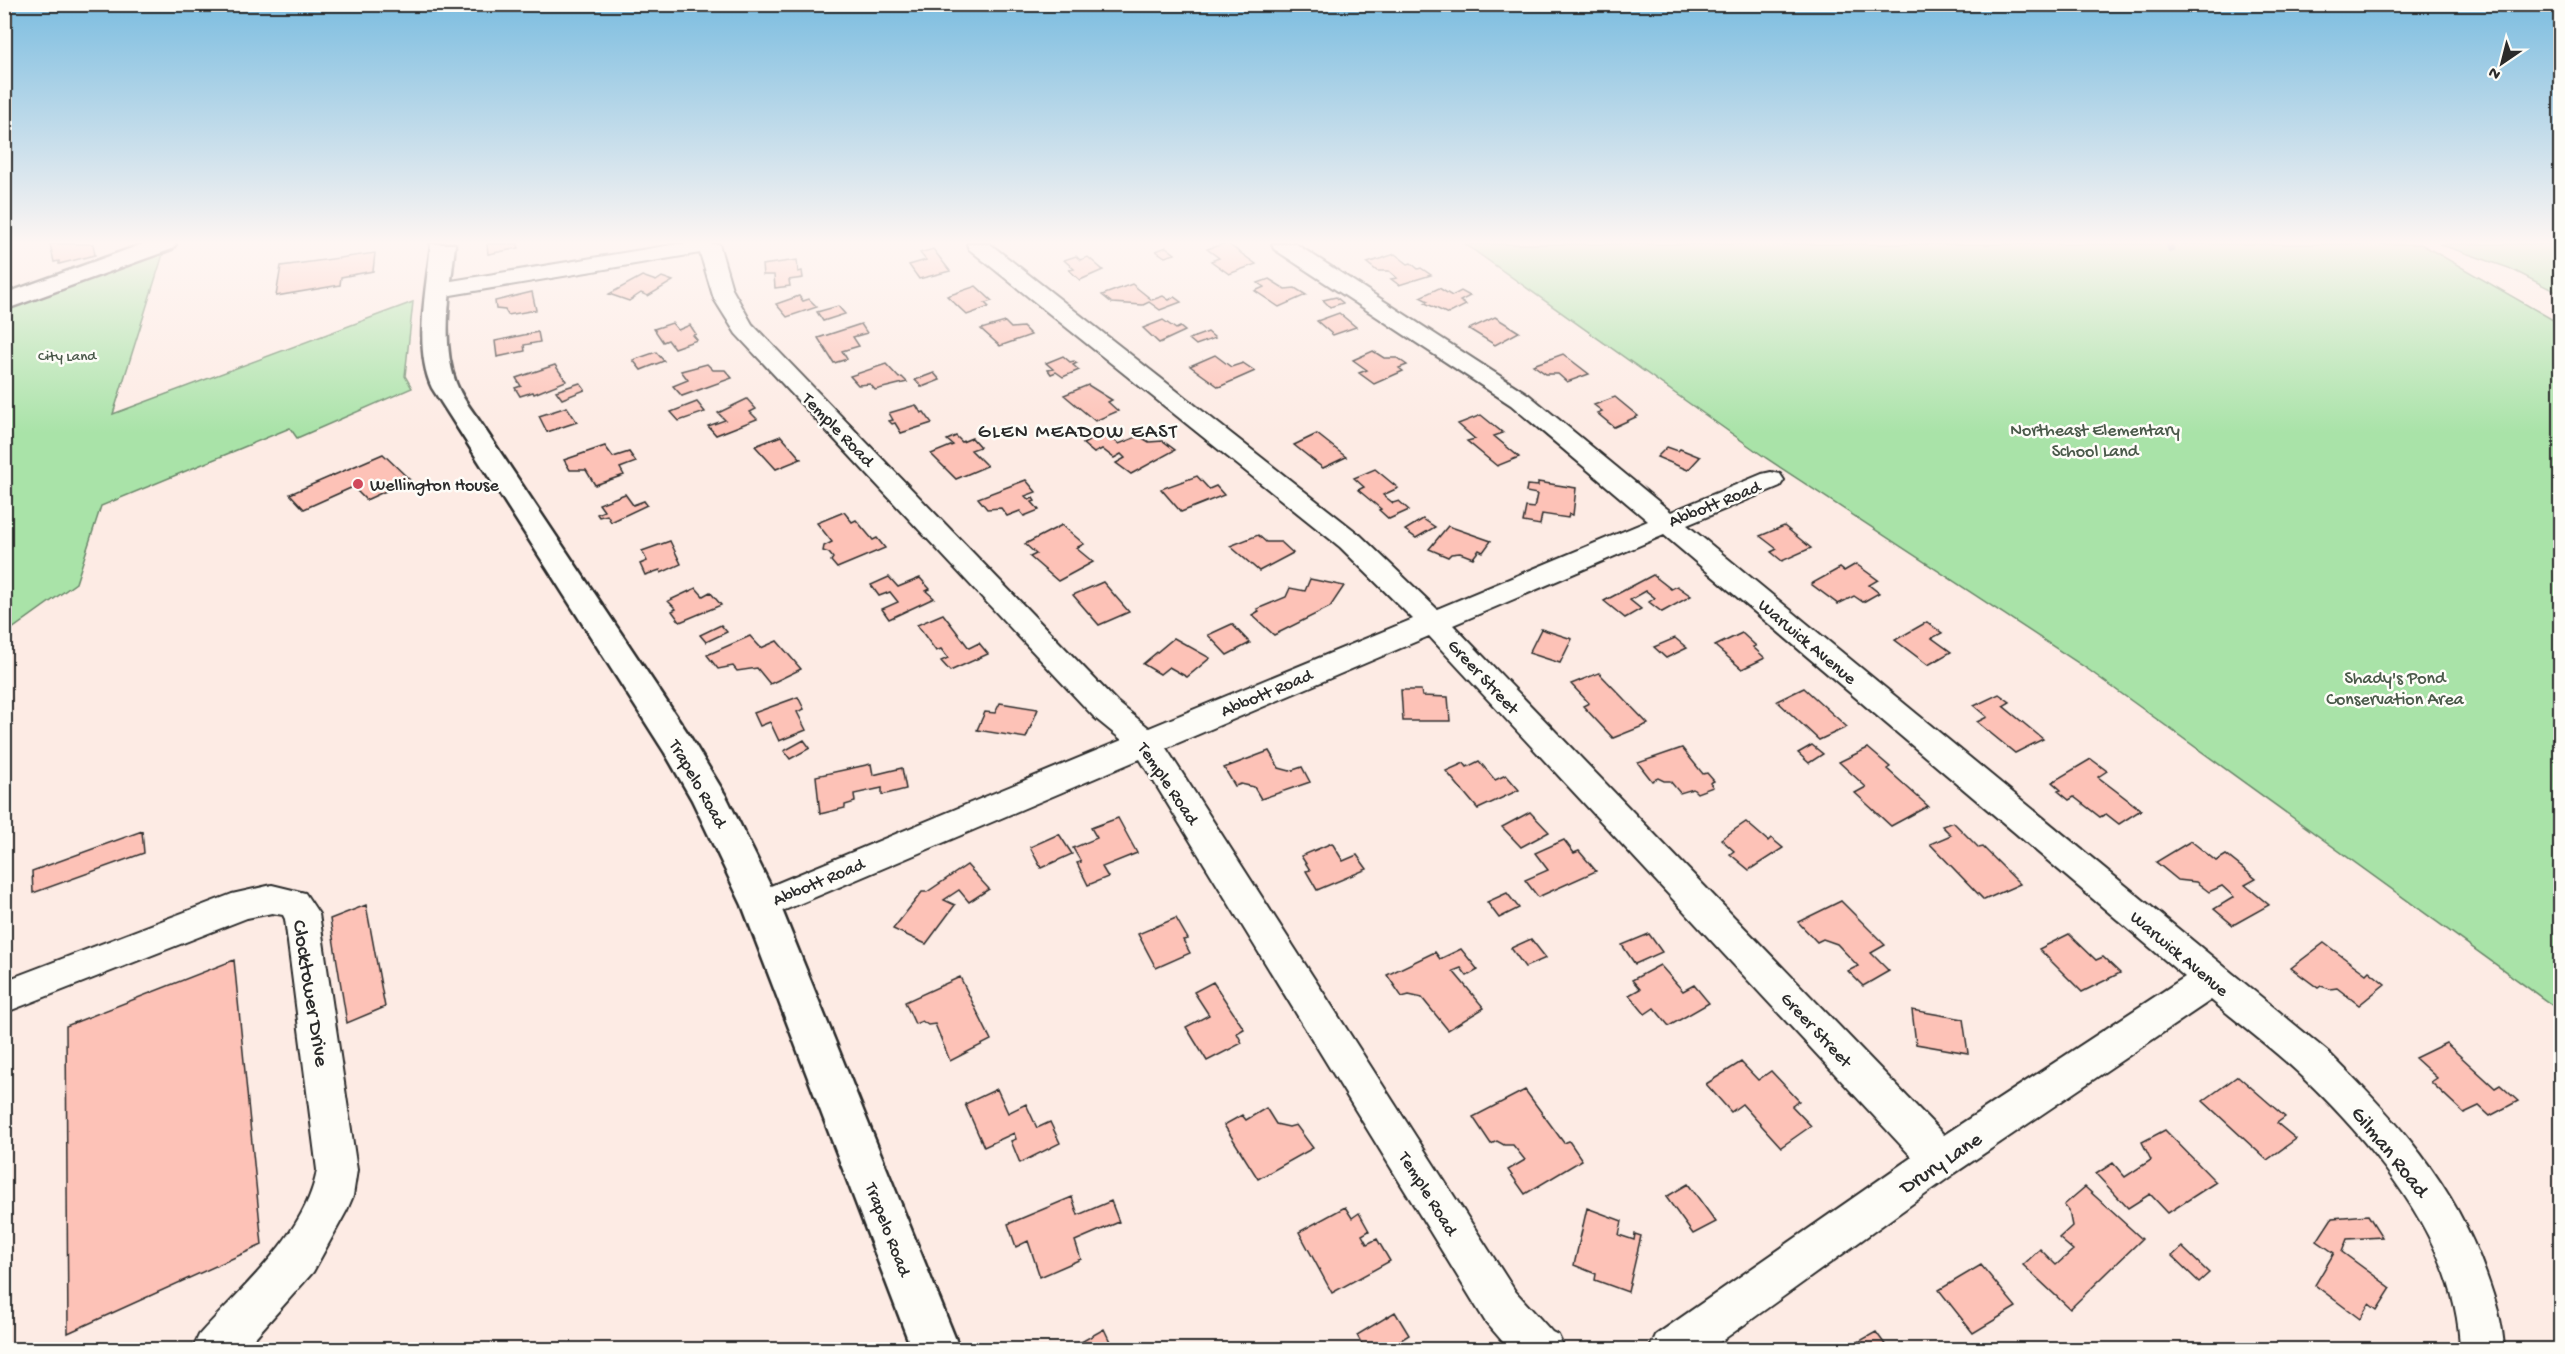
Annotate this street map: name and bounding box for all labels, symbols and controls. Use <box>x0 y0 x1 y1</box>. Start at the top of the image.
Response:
north arrow <box>2472 33 2532 93</box>
text: N <box>2485 61 2505 83</box>
park label: City Land <box>38 348 97 366</box>
street label: Temple Road <box>796 389 879 473</box>
park label: Northeast Elementary School Land <box>2010 421 2180 463</box>
district label: GLEN MEADOW EAST <box>978 422 1178 445</box>
place label: Wellington House <box>370 476 499 497</box>
marker: Wellington House <box>351 477 365 491</box>
street label: Abbott Road <box>1666 477 1765 533</box>
street label: Warwick Avenue <box>1753 596 1860 691</box>
street label: Greer Street <box>1442 636 1523 721</box>
street label: Abbott Road <box>1218 665 1317 723</box>
park label: Shady's Pond Conservation Area <box>2326 669 2465 711</box>
street label: Trapelo Road <box>663 736 731 833</box>
street label: Temple Road <box>1131 738 1203 831</box>
street label: Abbott Road <box>770 854 869 912</box>
street label: Warwick Avenue <box>2125 908 2232 1003</box>
street label: Clocktower Drive <box>285 918 333 1070</box>
street label: Greer Street <box>1775 989 1856 1074</box>
street label: Gilman Road <box>2344 1103 2434 1205</box>
street label: Drury Lane <box>1894 1128 1989 1203</box>
street label: Temple Road <box>1392 1148 1462 1241</box>
street label: Trapelo Road <box>859 1179 915 1281</box>

